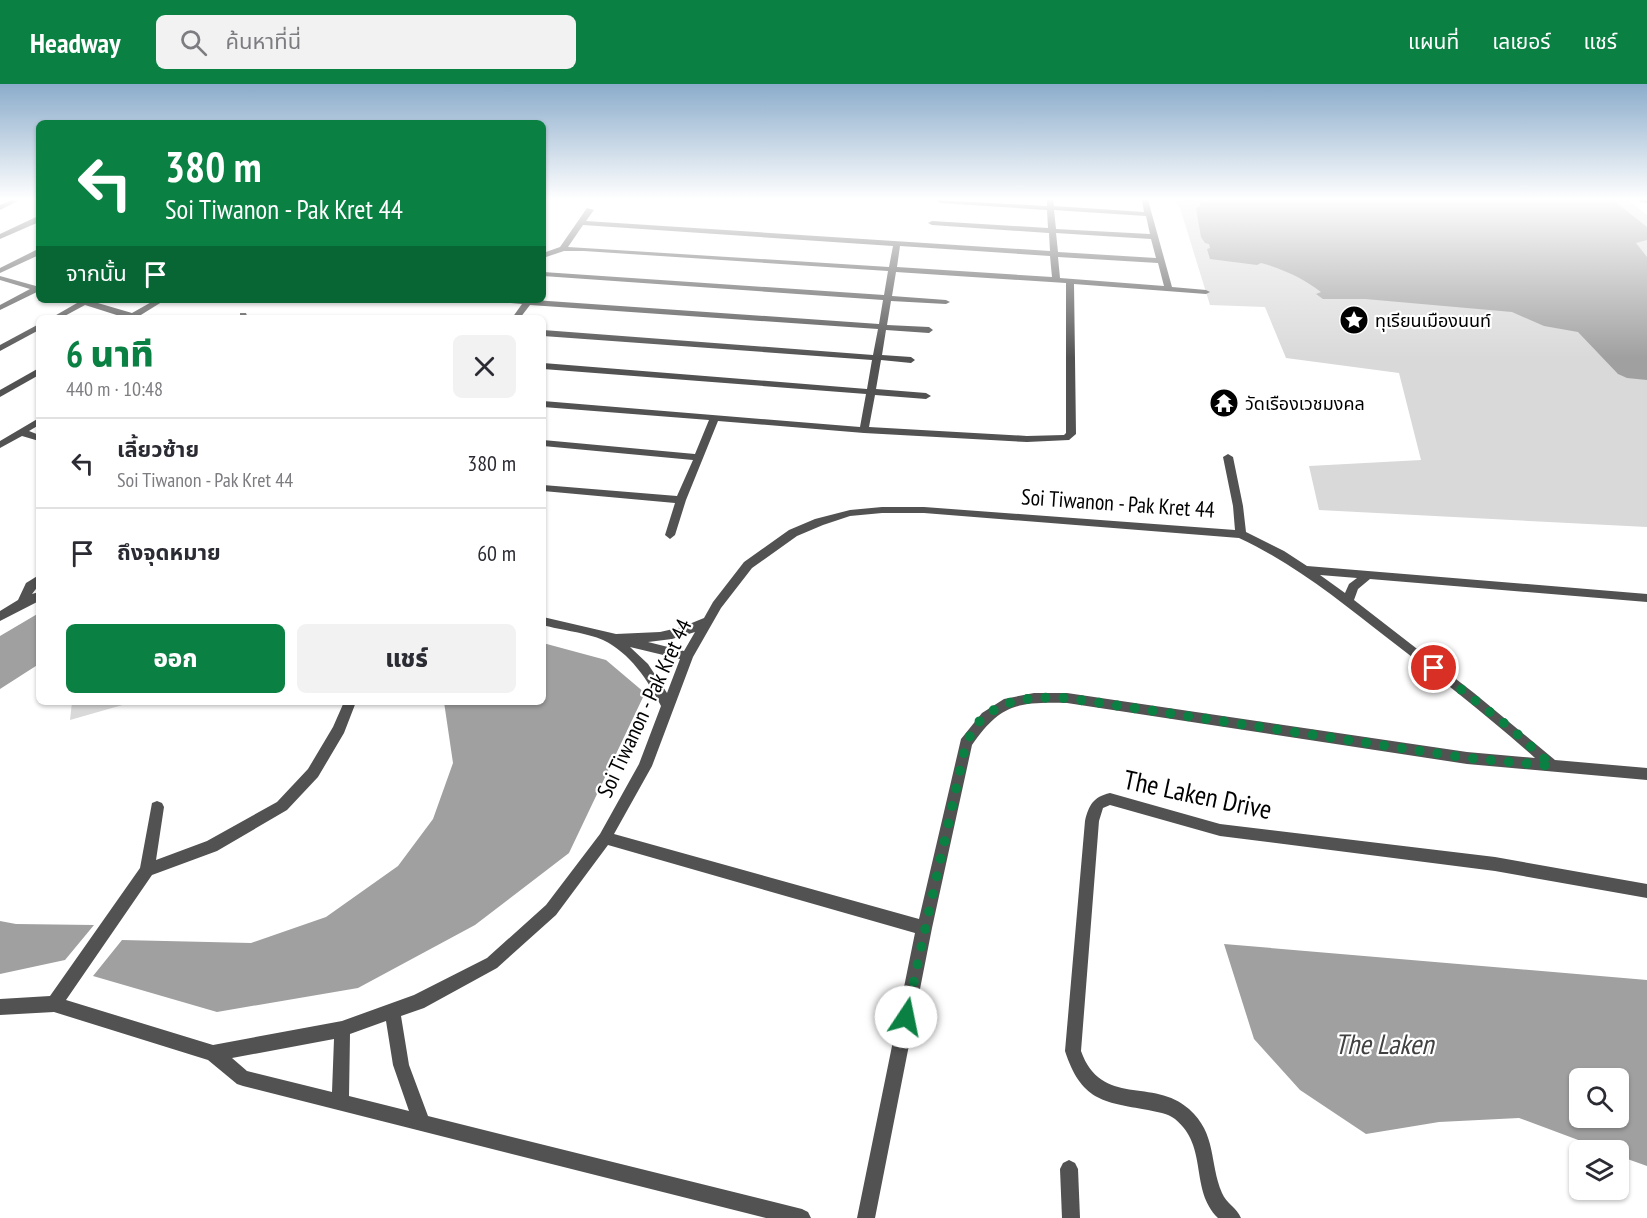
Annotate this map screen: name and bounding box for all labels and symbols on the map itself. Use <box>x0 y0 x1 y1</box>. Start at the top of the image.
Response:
place icon: ทุเรียนเมืองนนท์ <box>1338 304 1370 336</box>
place label: ทุเรียนเมืองนนท์ <box>1375 309 1491 332</box>
temple icon: วัดเรืองเวชมงคล <box>1208 387 1240 419</box>
place label: วัดเรืองเวชมงคล <box>1245 392 1365 415</box>
street label: Soi Tiwanon - Pak Kret 44 <box>1020 482 1216 524</box>
street label: Soi Tiwanon - Pak Kret 44 <box>590 614 698 802</box>
pin <box>1408 642 1459 693</box>
street label: The Laken Drive <box>1121 762 1275 826</box>
position arrow <box>874 985 938 1049</box>
water label: The Laken <box>1334 1025 1435 1062</box>

